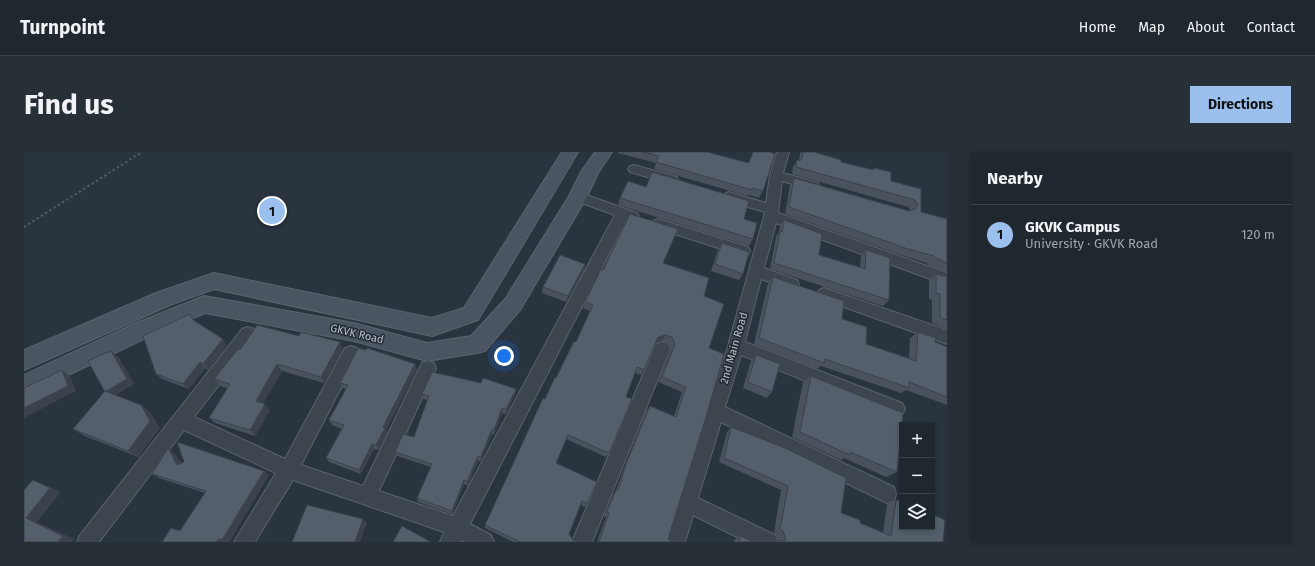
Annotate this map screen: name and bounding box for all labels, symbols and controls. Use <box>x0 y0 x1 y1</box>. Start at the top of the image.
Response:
text: Turnpoint <box>20 16 105 39</box>
text: Home <box>1079 19 1116 36</box>
text: Map <box>1138 19 1165 36</box>
text: About <box>1187 19 1225 36</box>
text: Contact <box>1247 19 1295 36</box>
button: Directions <box>1190 86 1291 123</box>
text: Find us <box>24 88 114 121</box>
text: Nearby <box>987 168 1042 189</box>
pin: 1 <box>259 196 285 226</box>
text: GKVK Campus <box>1025 218 1120 236</box>
text: 1 <box>997 227 1003 242</box>
text: 120 m <box>1241 227 1275 242</box>
text: University · GKVK Road <box>1025 236 1158 251</box>
street label: 2nd Main Road <box>718 311 750 385</box>
street label: GKVK Road <box>329 322 385 346</box>
your location <box>494 346 514 366</box>
map controls <box>899 422 935 530</box>
button: + <box>899 422 935 458</box>
button: − <box>899 458 935 494</box>
button: layers <box>899 494 935 530</box>

